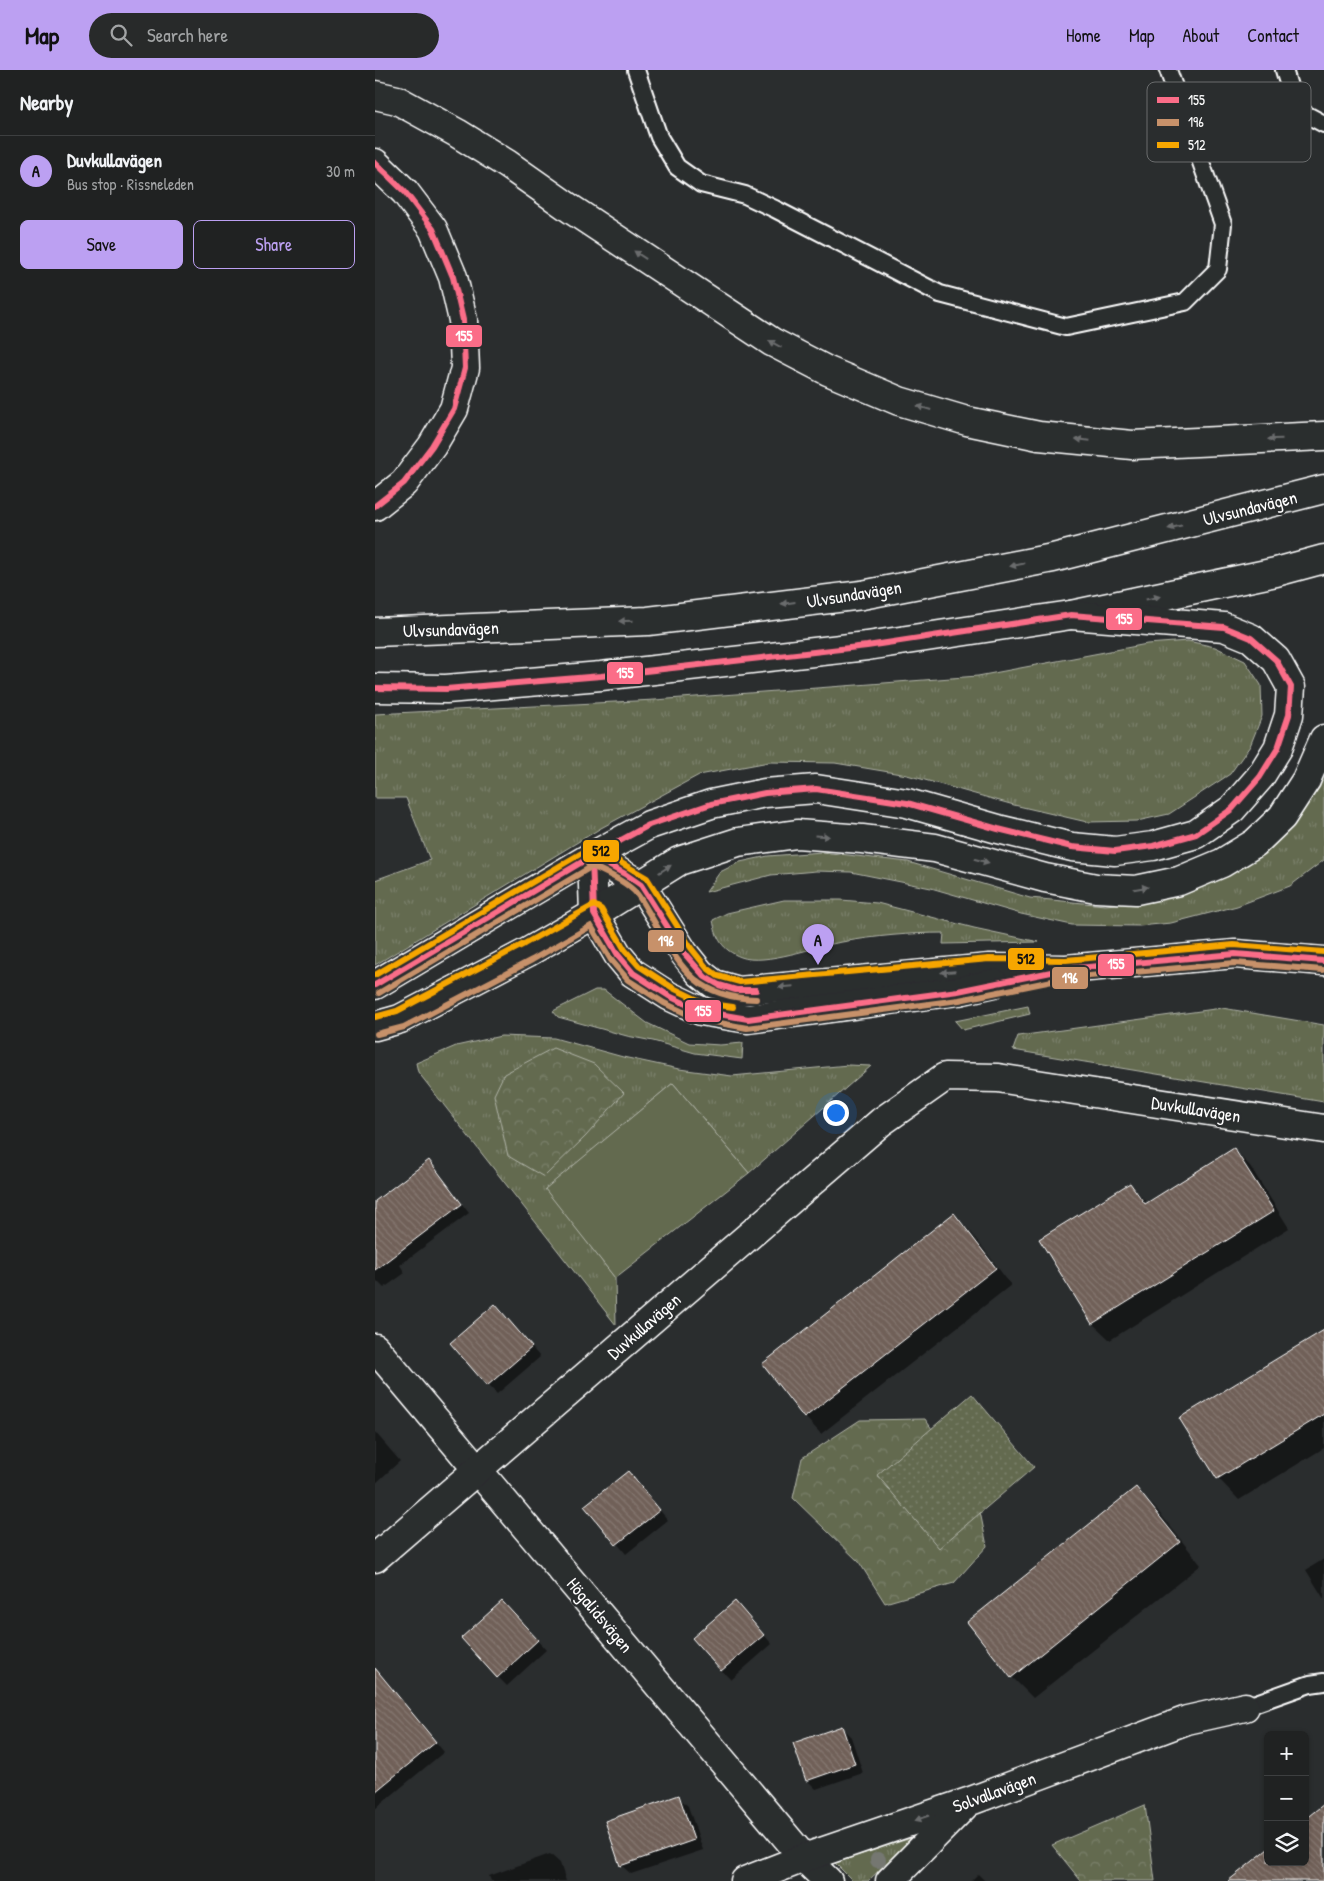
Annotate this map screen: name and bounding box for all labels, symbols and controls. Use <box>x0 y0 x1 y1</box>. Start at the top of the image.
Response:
search box <box>89 13 439 58</box>
text: Map <box>25 19 59 51</box>
icon: search <box>107 21 135 49</box>
text: Search here <box>147 22 228 48</box>
text: Home <box>1066 23 1101 48</box>
text: Map <box>1129 23 1154 48</box>
text: About <box>1182 23 1219 48</box>
text: Contact <box>1247 23 1299 48</box>
legend <box>1147 82 1311 162</box>
text: Nearby <box>20 88 73 117</box>
text: 155 <box>1188 90 1205 109</box>
text: 196 <box>1188 112 1204 131</box>
text: 512 <box>1188 135 1206 154</box>
text: Duvkullavägen <box>67 147 162 173</box>
text: A <box>32 160 40 182</box>
text: 30 m <box>326 160 355 182</box>
text: Bus stop · Rissneleden <box>67 173 194 195</box>
button: Save <box>20 220 183 269</box>
button: Share <box>193 220 355 269</box>
one-way arrow <box>633 250 646 259</box>
line badge: 155 <box>445 324 483 348</box>
text: 155 <box>456 326 473 345</box>
one-way arrow <box>768 340 783 348</box>
one-way arrow <box>916 404 931 412</box>
one-way arrow <box>1267 435 1283 443</box>
one-way arrow <box>1075 436 1091 444</box>
street label: Ulvsundavägen <box>1201 484 1299 532</box>
one-way arrow <box>1168 523 1183 531</box>
one-way arrow <box>1009 561 1025 569</box>
street label: Ulvsundavägen <box>805 574 903 614</box>
one-way arrow <box>1146 593 1162 601</box>
one-way arrow <box>780 600 796 608</box>
line badge: 155 <box>1105 607 1143 631</box>
text: 155 <box>1116 609 1133 628</box>
street label: Ulvsundavägen <box>403 615 499 643</box>
one-way arrow <box>618 618 634 626</box>
line badge: 155 <box>606 661 644 685</box>
text: 155 <box>617 663 634 682</box>
one-way arrow <box>814 832 830 840</box>
line badge: 512 <box>582 839 620 863</box>
text: 512 <box>592 841 610 860</box>
one-way arrow <box>975 857 990 865</box>
one-way arrow <box>659 865 672 874</box>
one-way arrow <box>1134 884 1150 892</box>
pin: A <box>802 924 834 965</box>
line badge: 196 <box>647 929 685 953</box>
text: 196 <box>658 931 674 950</box>
line badge: 512 <box>1007 947 1045 971</box>
text: 512 <box>1017 949 1035 968</box>
line badge: 155 <box>1097 953 1135 977</box>
text: 155 <box>1108 954 1125 973</box>
line badge: 196 <box>1051 966 1089 990</box>
one-way arrow <box>939 968 955 976</box>
text: 196 <box>1062 968 1078 987</box>
one-way arrow <box>777 983 793 991</box>
line badge: 155 <box>684 999 722 1023</box>
text: 155 <box>695 1001 712 1020</box>
street label: Duvkullavägen <box>1150 1090 1242 1128</box>
your location <box>823 1100 849 1126</box>
street label: Duvkullavägen <box>602 1287 686 1365</box>
street label: Högalidsvägen <box>561 1572 639 1658</box>
map controls <box>1264 1731 1309 1866</box>
button: + <box>1264 1731 1309 1776</box>
street label: Solvallavägen <box>949 1765 1039 1819</box>
button: − <box>1264 1776 1309 1821</box>
one-way arrow <box>914 1815 929 1822</box>
button: layers <box>1264 1821 1309 1866</box>

